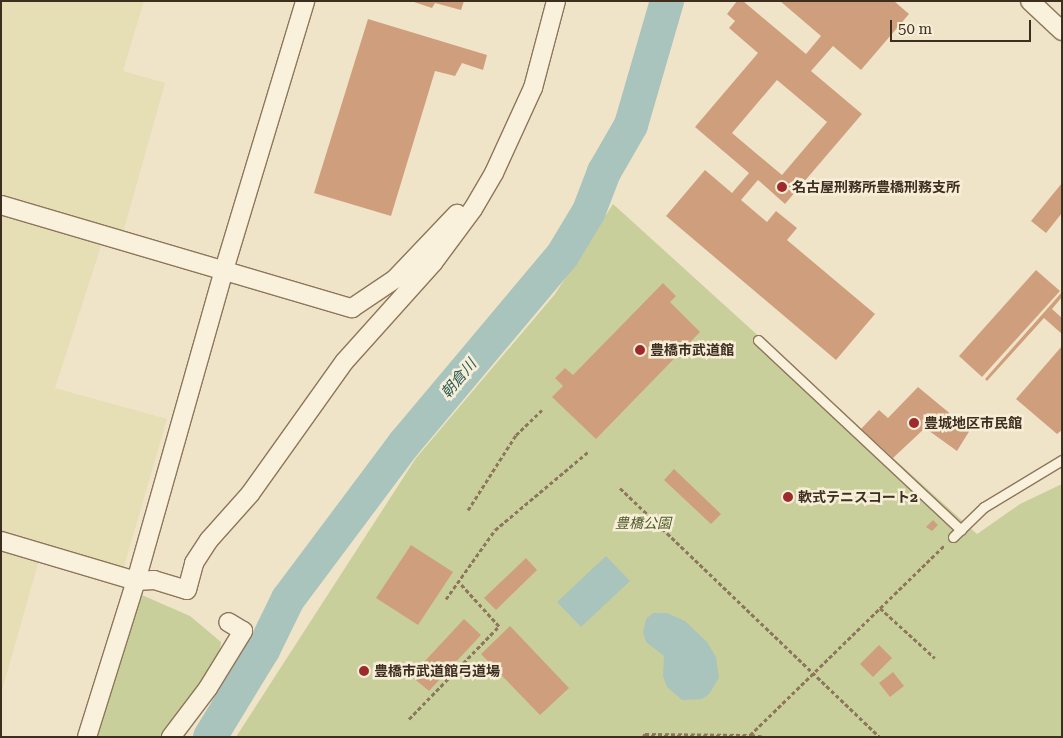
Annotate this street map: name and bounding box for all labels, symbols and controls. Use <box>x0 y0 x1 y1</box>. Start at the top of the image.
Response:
scale bar <box>893 10 1034 42</box>
text: 50 m <box>898 20 932 38</box>
place label: 名古屋刑務所豊橋刑務支所 <box>792 179 960 195</box>
marker: 名古屋刑務所豊橋刑務支所 <box>776 181 788 193</box>
place label: 豊橋市武道館 <box>650 342 734 358</box>
marker: 豊橋市武道館 <box>634 344 646 356</box>
water label: 朝倉川 <box>438 356 480 402</box>
place label: 豊城地区市民館 <box>924 415 1022 431</box>
marker: 豊城地区市民館 <box>908 417 920 429</box>
place label: 軟式テニスコート2 <box>798 489 918 505</box>
marker: 軟式テニスコート2 <box>782 491 794 503</box>
park label: 豊橋公園 <box>615 515 671 531</box>
place label: 豊橋市武道館弓道場 <box>374 663 500 679</box>
marker: 豊橋市武道館弓道場 <box>358 665 370 677</box>

